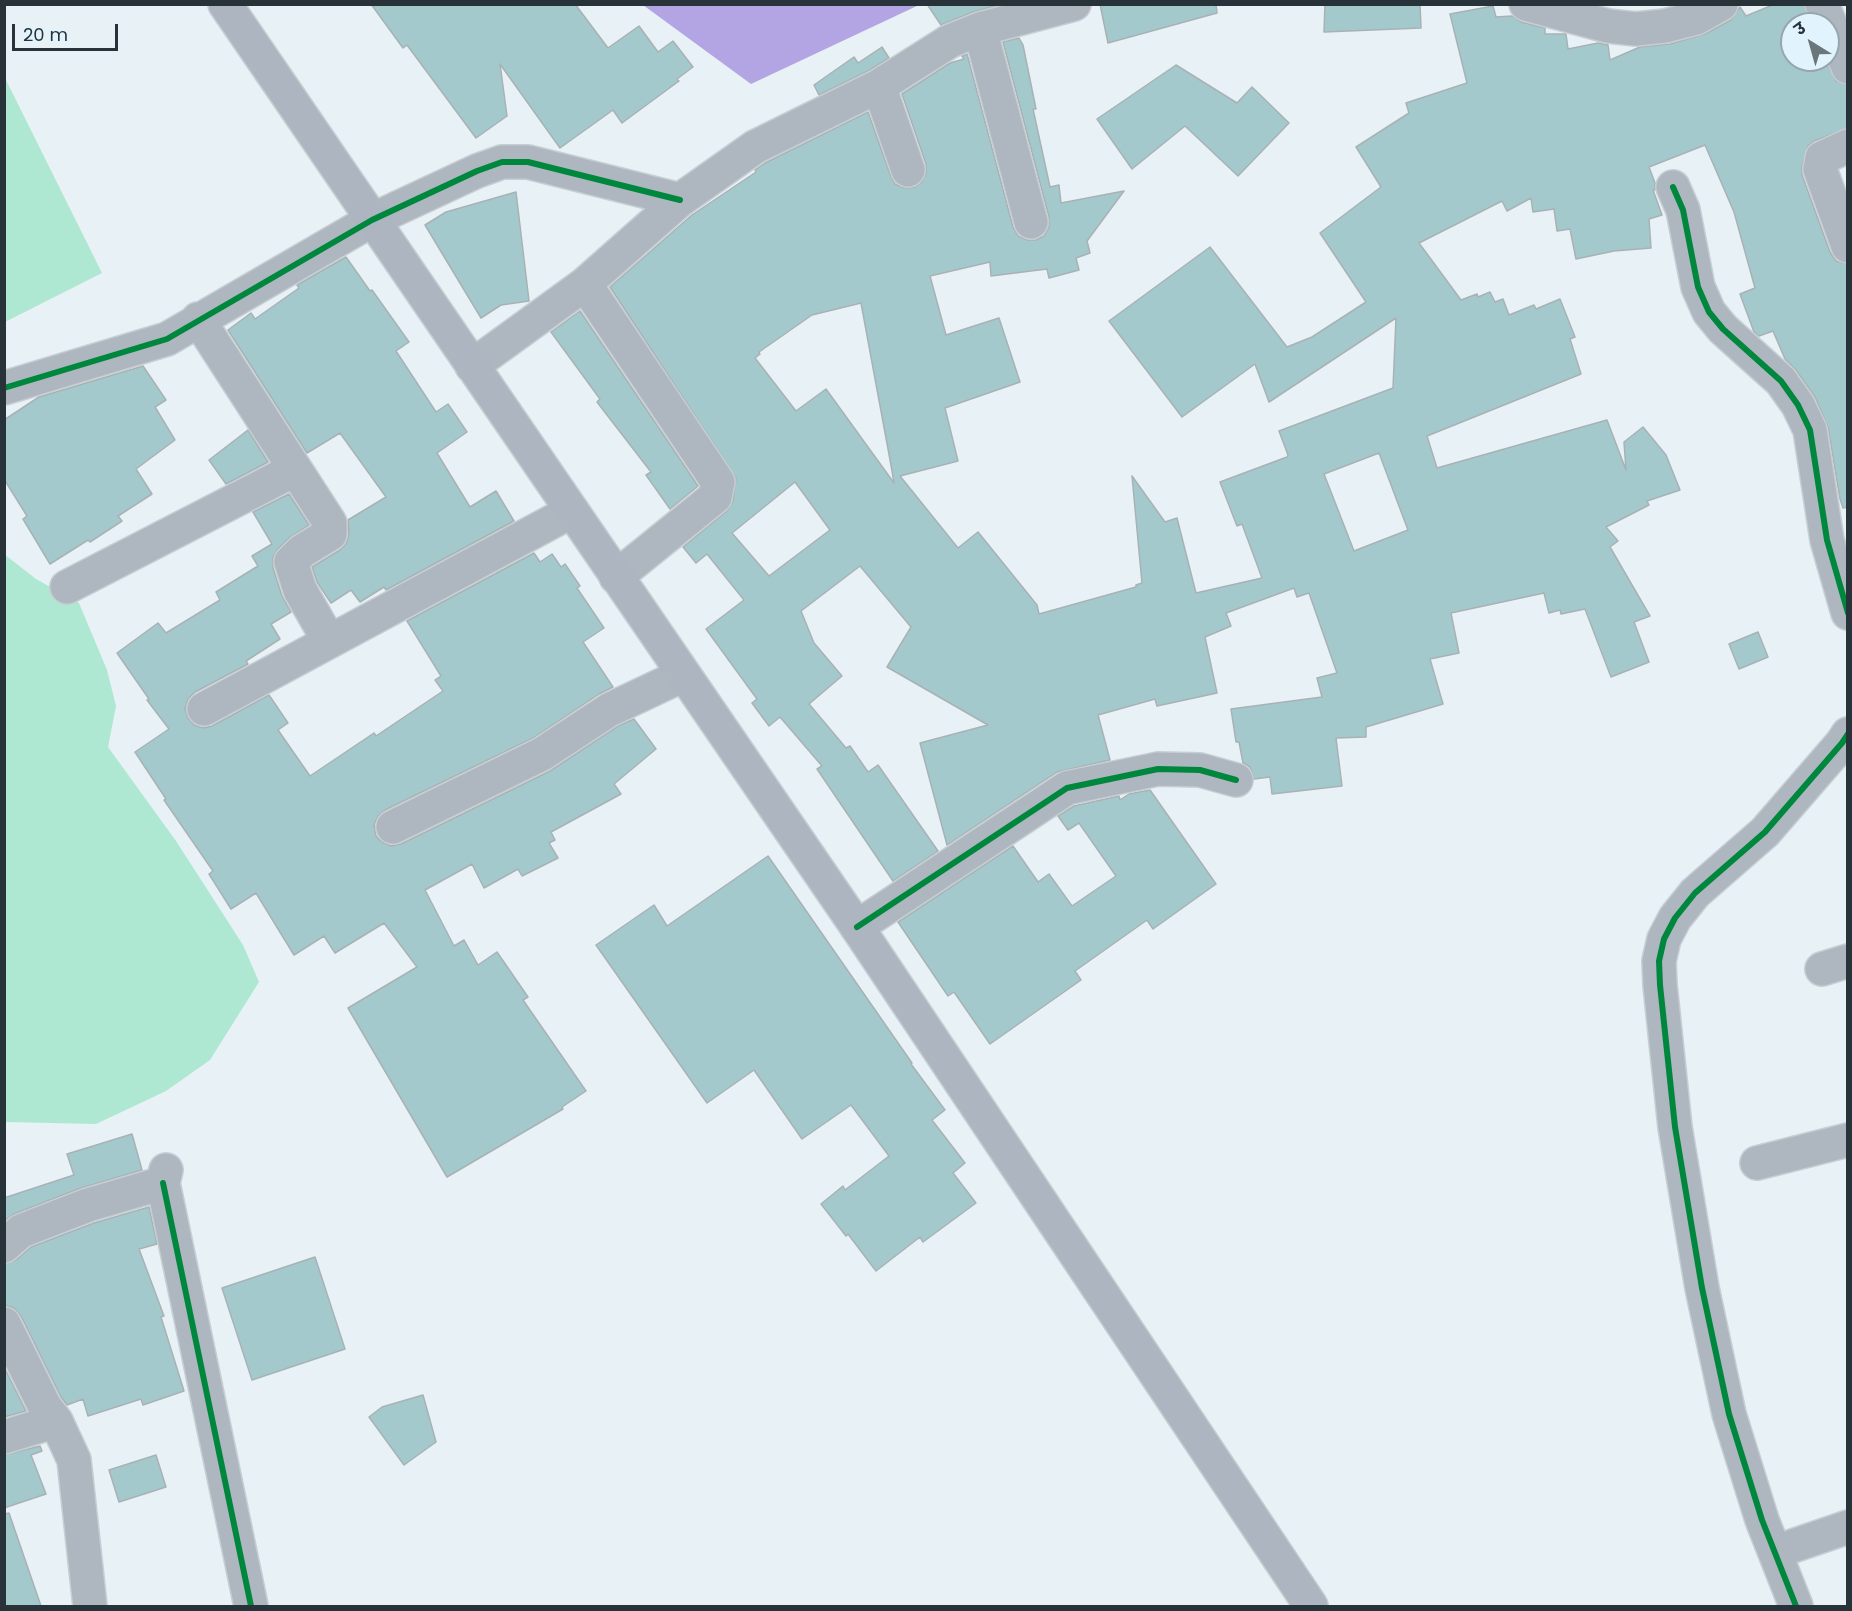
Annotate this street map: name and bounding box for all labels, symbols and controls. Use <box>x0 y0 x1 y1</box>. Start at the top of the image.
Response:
scale bar <box>15 12 122 50</box>
north arrow <box>1780 12 1840 72</box>
text: उ <box>1790 17 1811 41</box>
text: 20 m <box>23 22 68 47</box>

